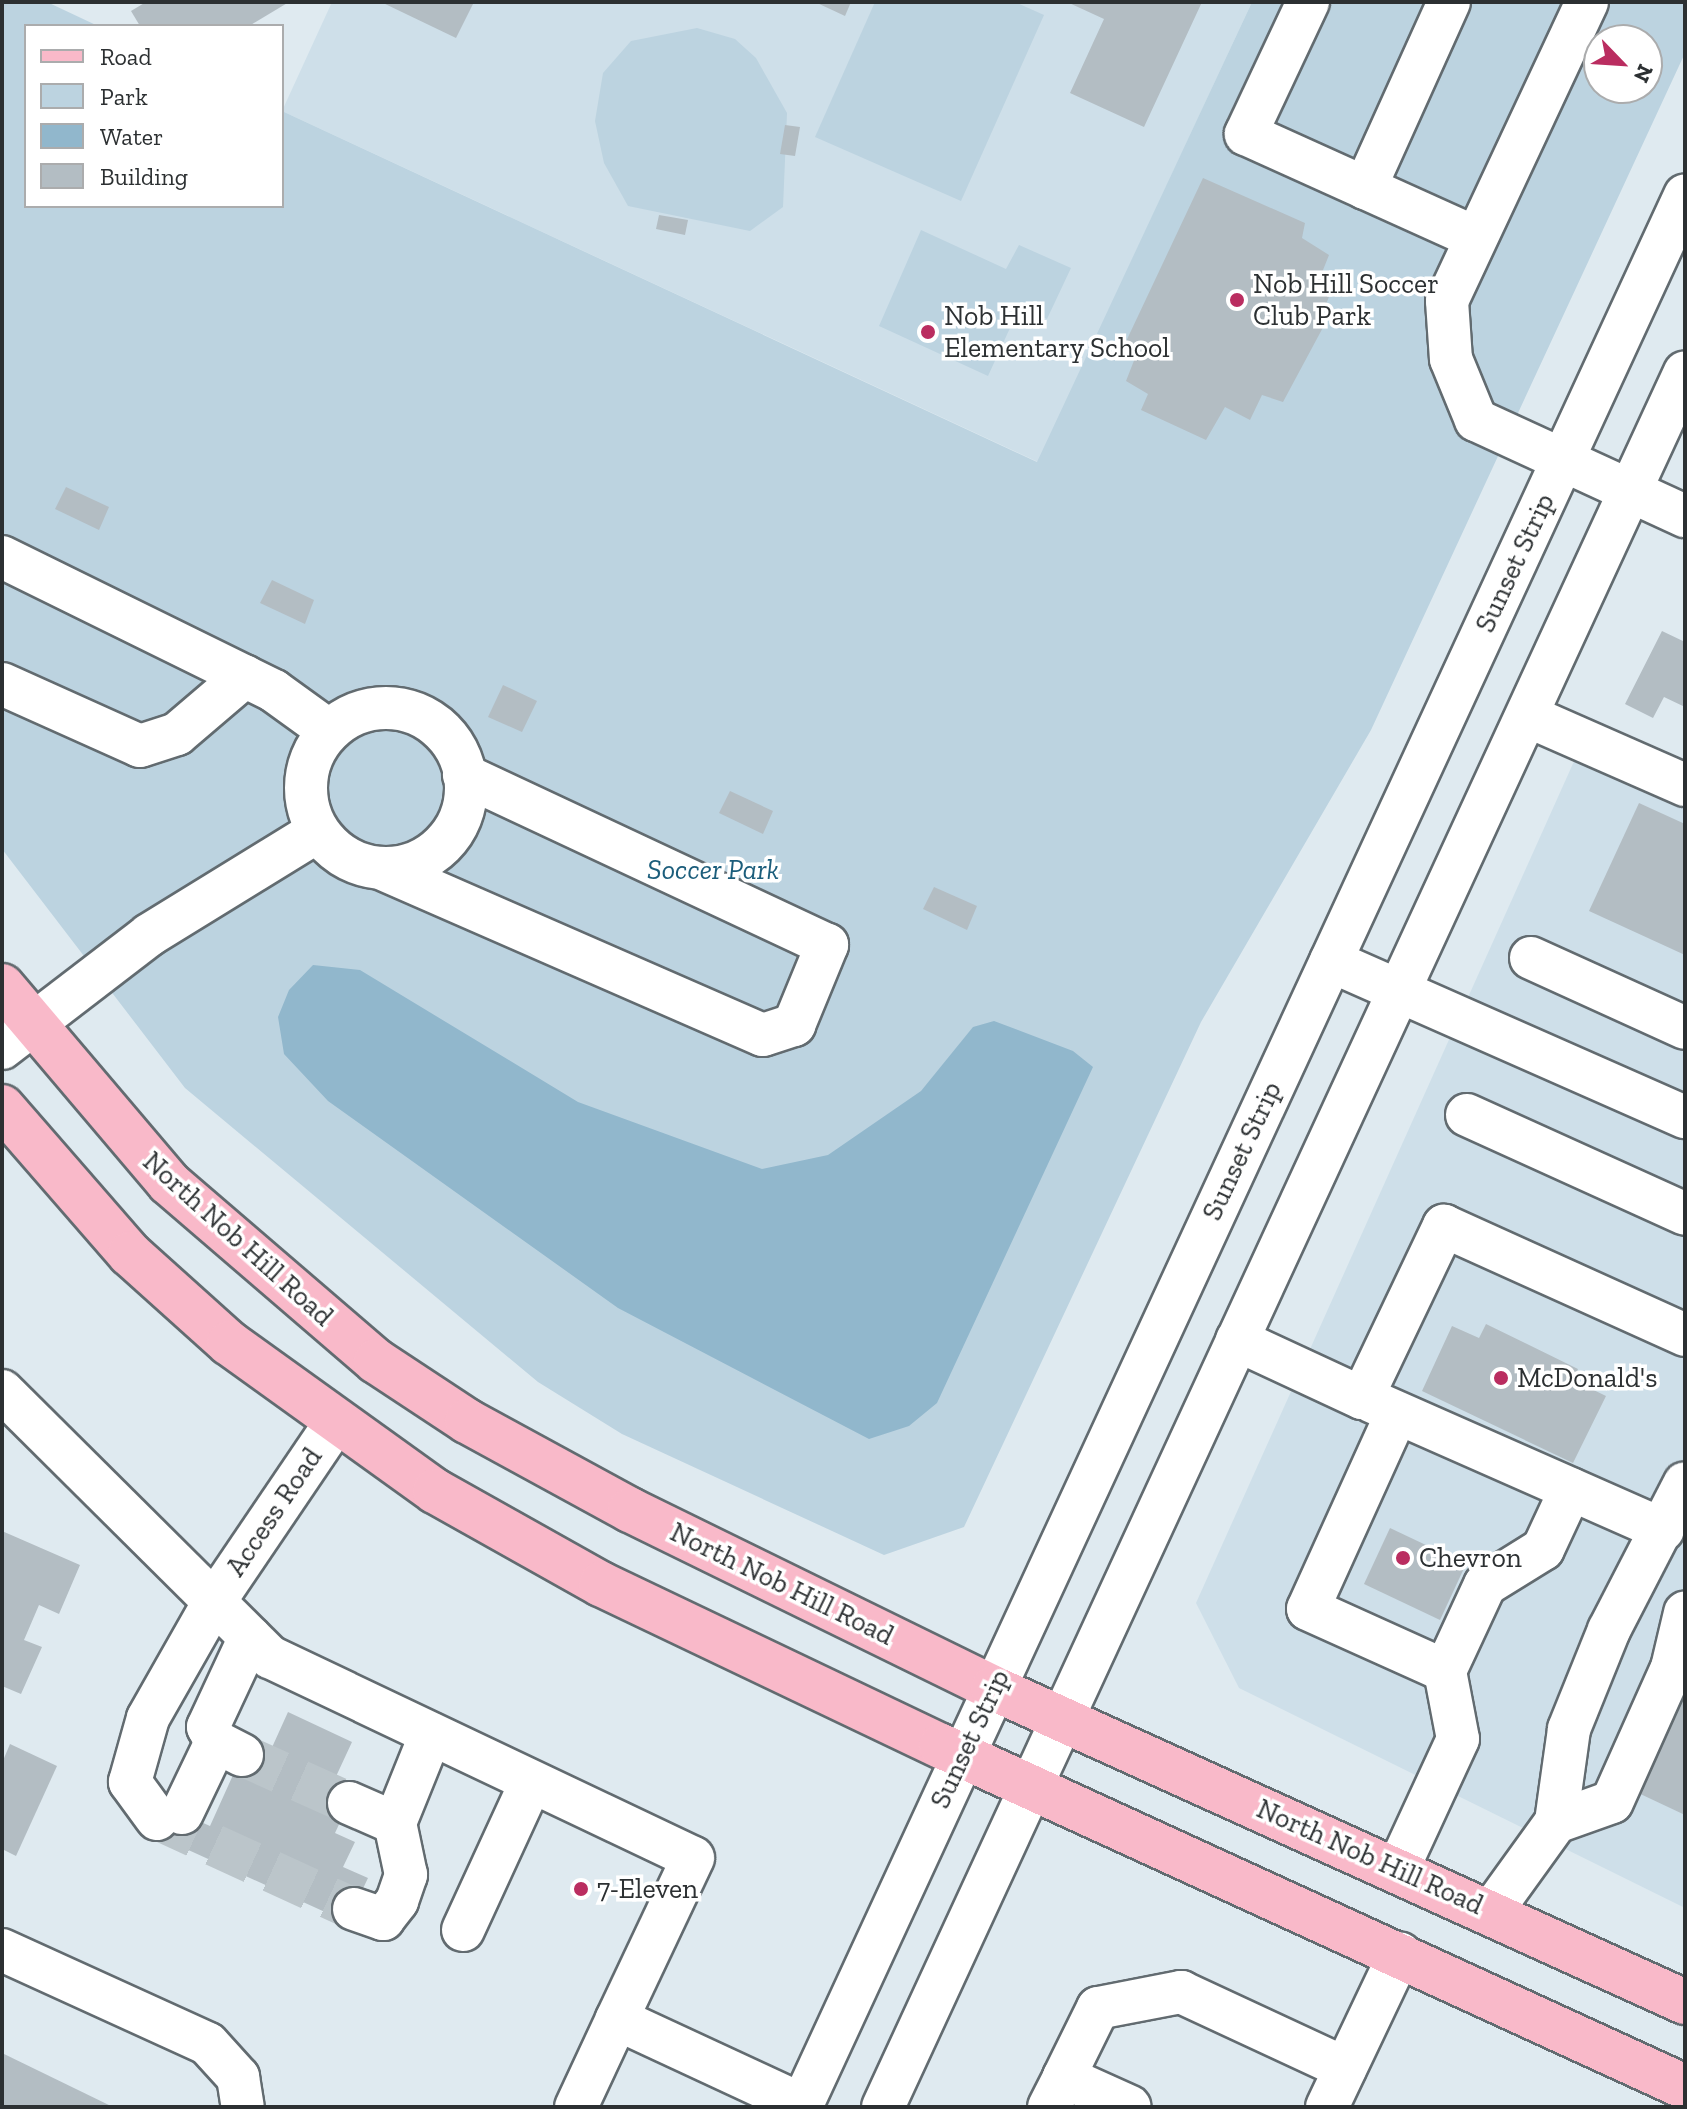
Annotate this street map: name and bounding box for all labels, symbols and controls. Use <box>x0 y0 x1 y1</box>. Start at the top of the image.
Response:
legend <box>24 24 284 208</box>
north arrow <box>1583 24 1663 104</box>
text: Road <box>100 42 152 71</box>
text: N <box>1628 60 1659 87</box>
text: Park <box>100 82 148 111</box>
text: Water <box>100 122 163 151</box>
text: Building <box>100 162 188 191</box>
place label: Nob Hill Soccer Club Park <box>1253 267 1439 333</box>
marker: Nob Hill Soccer Club Park <box>1228 291 1246 309</box>
place label: Nob Hill Elementary School <box>944 299 1170 365</box>
marker: Nob Hill Elementary School <box>919 323 937 341</box>
street label: Sunset Strip <box>1468 488 1562 638</box>
park label: Soccer Park <box>647 853 779 887</box>
street label: Sunset Strip <box>1195 1076 1289 1226</box>
street label: North Nob Hill Road <box>136 1145 340 1333</box>
place label: McDonald's <box>1517 1361 1657 1395</box>
marker: McDonald's <box>1492 1369 1510 1387</box>
street label: Access Road <box>219 1441 329 1583</box>
street label: North Nob Hill Road <box>665 1515 899 1653</box>
place label: Chevron <box>1419 1541 1522 1575</box>
marker: Chevron <box>1394 1549 1412 1567</box>
street label: Sunset Strip <box>923 1664 1017 1814</box>
street label: North Nob Hill Road <box>1251 1792 1489 1922</box>
place label: 7-Eleven <box>597 1872 698 1906</box>
marker: 7-Eleven <box>572 1880 590 1898</box>

